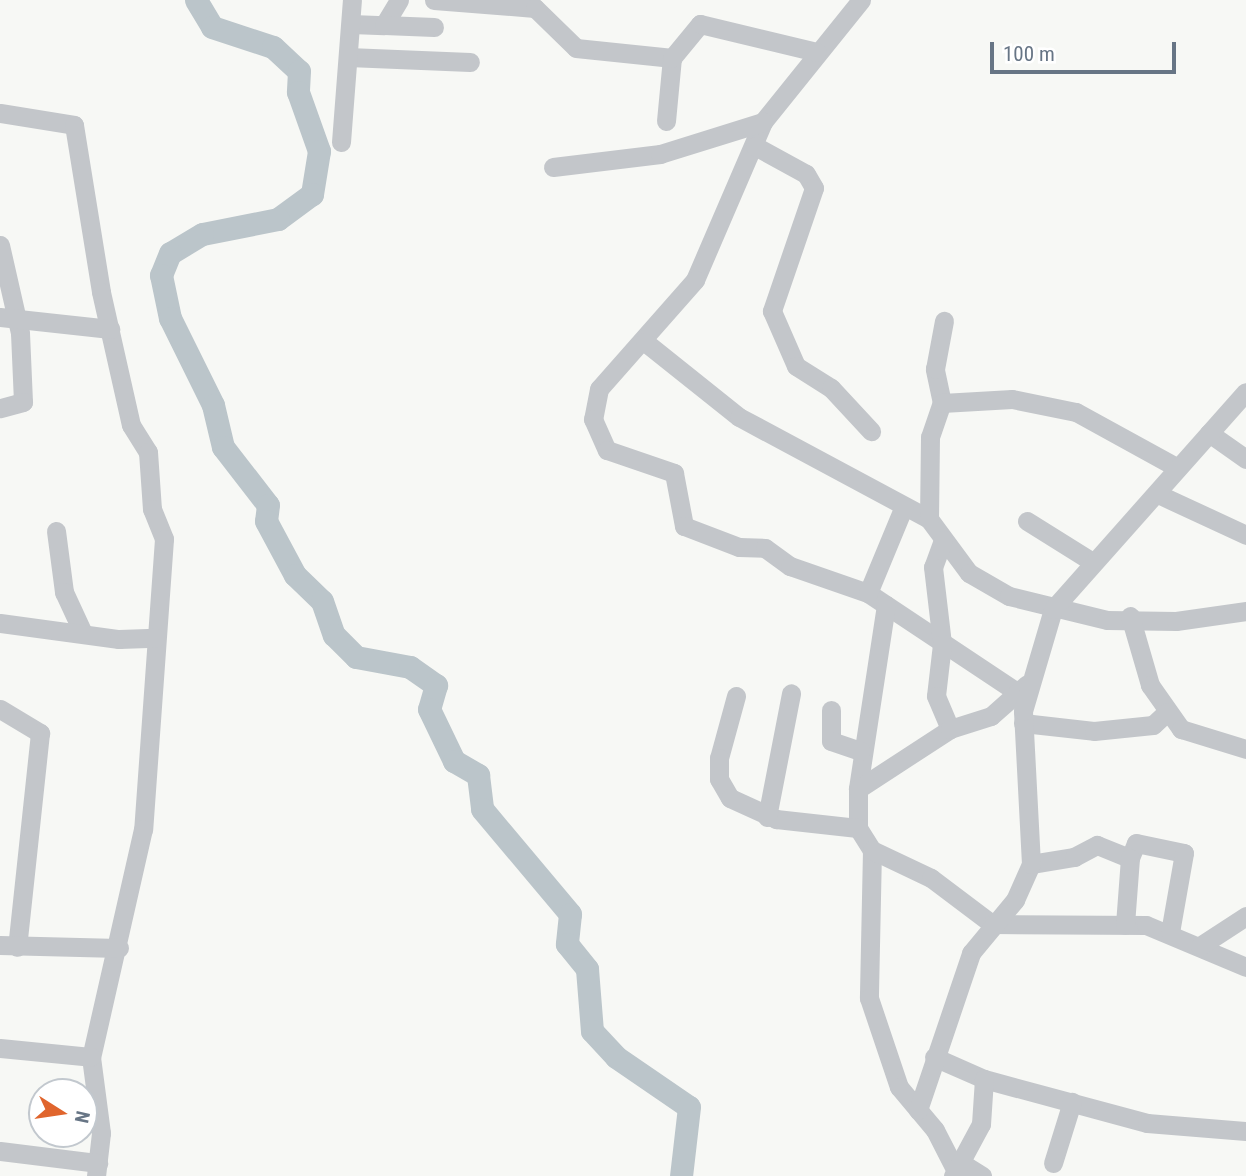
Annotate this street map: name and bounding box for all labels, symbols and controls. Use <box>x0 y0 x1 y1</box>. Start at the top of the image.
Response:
scale bar <box>994 28 1180 72</box>
text: 100 m <box>1003 42 1055 66</box>
north arrow <box>28 1078 98 1148</box>
text: N <box>70 1109 95 1125</box>

